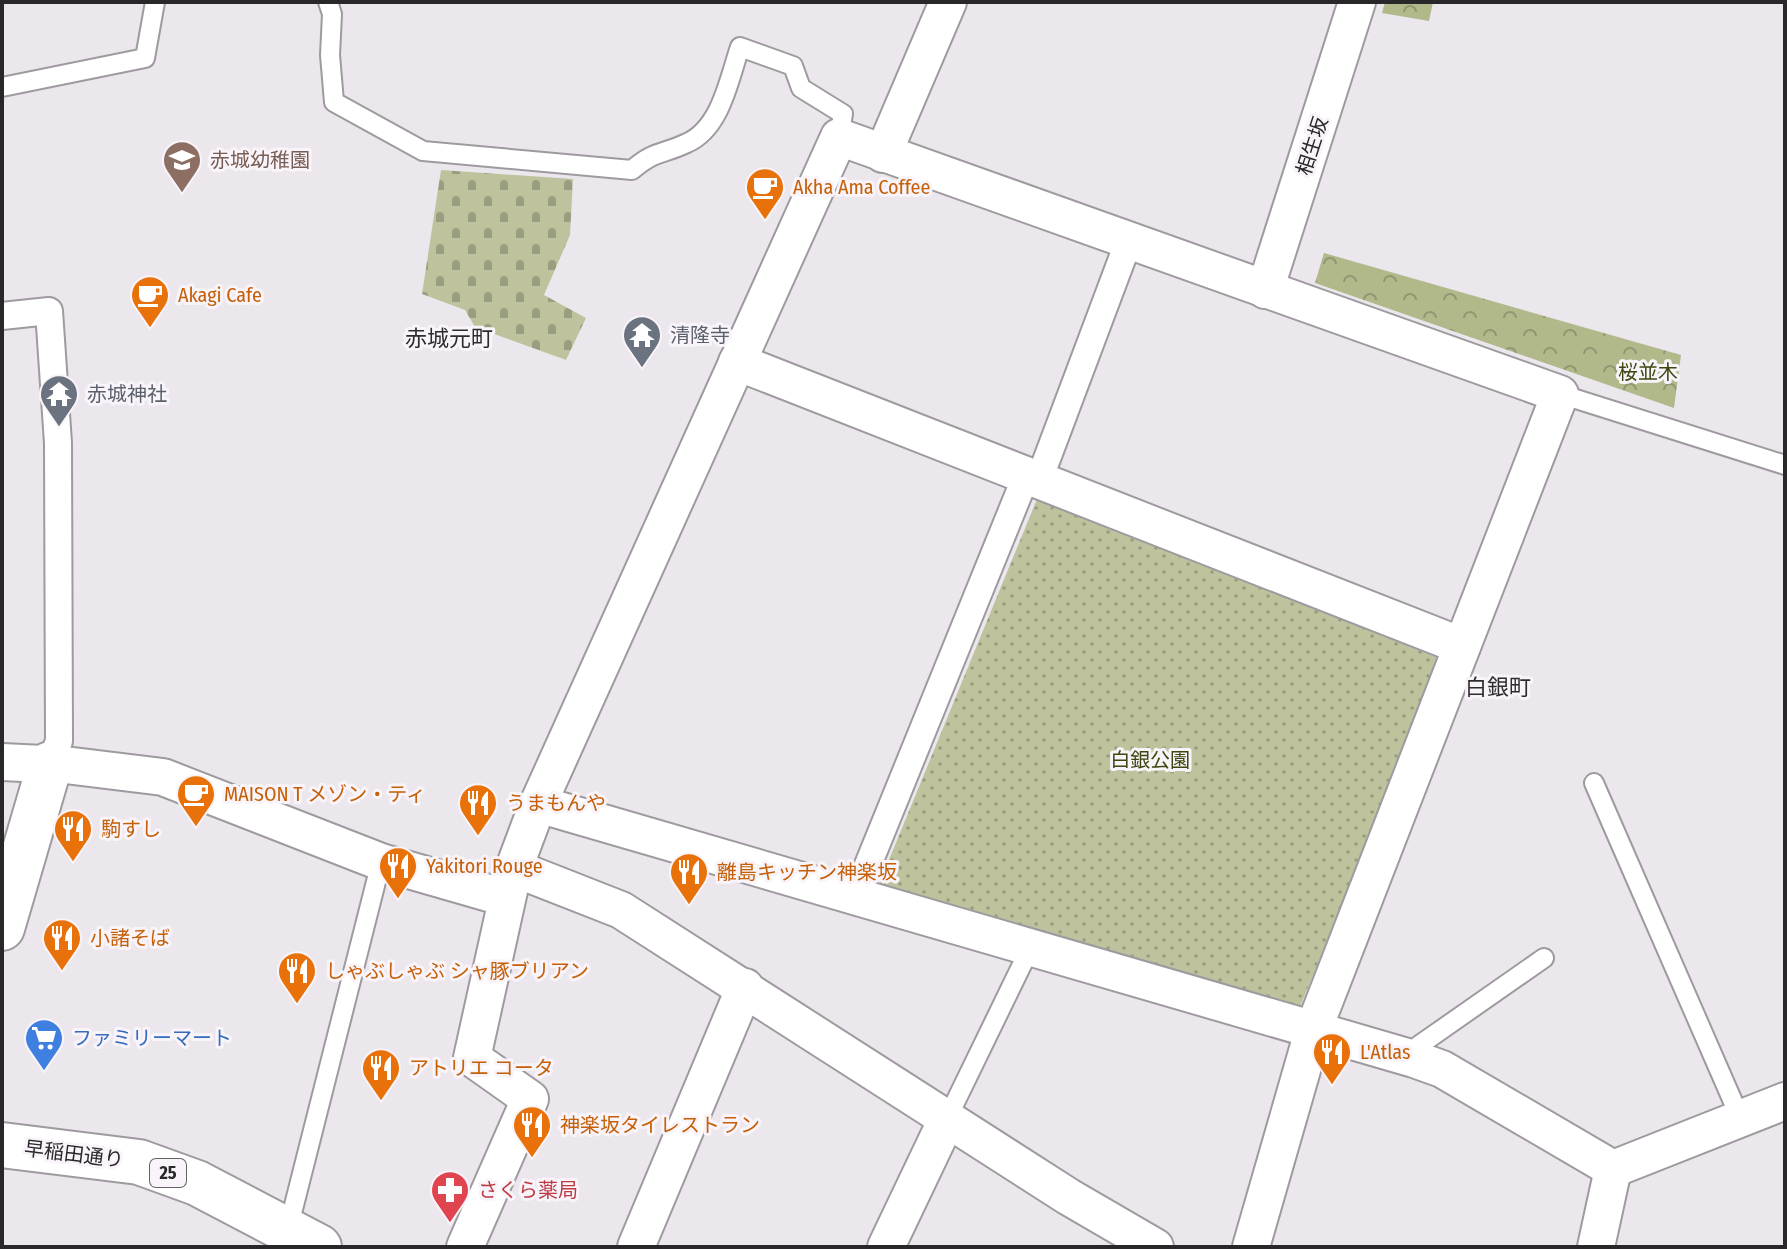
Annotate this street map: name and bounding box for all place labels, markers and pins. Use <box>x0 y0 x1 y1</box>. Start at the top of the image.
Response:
school or university icon: 赤城幼稚園 <box>161 139 203 194</box>
place label: 赤城幼稚園 <box>210 148 310 172</box>
cafe icon: Akha Ama Coffee <box>744 166 786 221</box>
place label: Akha Ama Coffee <box>793 175 930 199</box>
cafe icon: Akagi Cafe <box>129 274 171 329</box>
place label: Akagi Cafe <box>178 283 262 307</box>
temple icon: 清隆寺 <box>621 314 663 369</box>
place label: 清隆寺 <box>670 323 730 347</box>
temple icon: 赤城神社 <box>38 373 80 428</box>
place label: 赤城神社 <box>87 382 167 406</box>
cafe icon: MAISON T メゾン・ティ <box>175 773 217 828</box>
place label: MAISON T メゾン・ティ <box>224 782 426 806</box>
restaurant icon: うまもんや <box>457 782 499 837</box>
place label: うまもんや <box>506 791 606 815</box>
restaurant icon: 駒すし <box>52 808 94 863</box>
place label: 駒すし <box>101 817 161 841</box>
restaurant icon: Yakitori Rouge <box>377 845 419 900</box>
restaurant icon: 離島キッチン神楽坂 <box>668 851 710 906</box>
place label: Yakitori Rouge <box>426 854 543 878</box>
place label: 離島キッチン神楽坂 <box>717 860 897 884</box>
restaurant icon: 小諸そば <box>41 917 83 972</box>
place label: 小諸そば <box>90 926 170 950</box>
restaurant icon: しゃぶしゃぶ シャ豚ブリアン <box>276 950 318 1005</box>
place label: しゃぶしゃぶ シャ豚ブリアン <box>325 959 589 983</box>
supermarket icon: ファミリーマート <box>23 1017 65 1072</box>
place label: ファミリーマート <box>72 1026 232 1050</box>
restaurant icon: L'Atlas <box>1311 1031 1353 1086</box>
place label: L'Atlas <box>1360 1040 1411 1064</box>
restaurant icon: アトリエ コータ <box>360 1047 402 1102</box>
place label: アトリエ コータ <box>409 1056 554 1080</box>
restaurant icon: 神楽坂タイレストラン <box>511 1104 553 1159</box>
place label: 神楽坂タイレストラン <box>560 1113 760 1137</box>
pharmacy icon: さくら薬局 <box>429 1169 471 1224</box>
place label: さくら薬局 <box>478 1178 578 1202</box>

